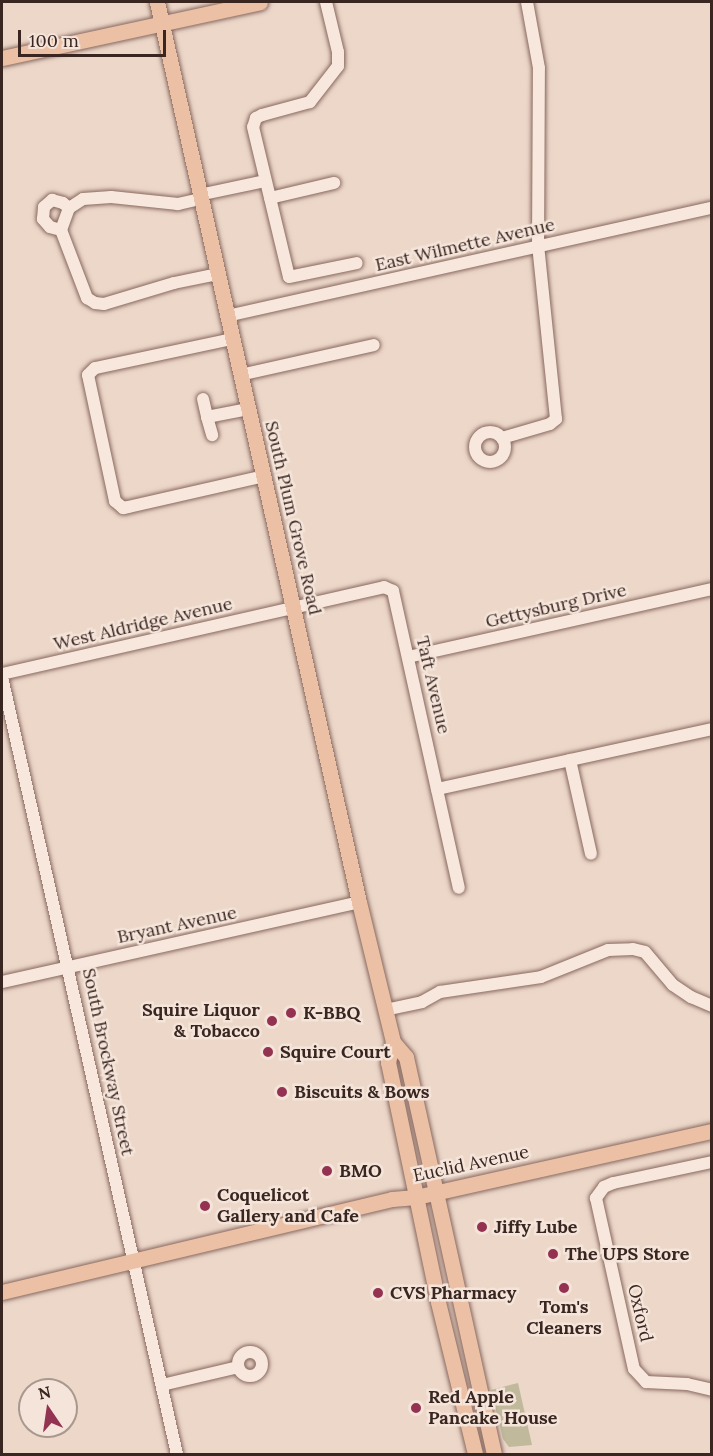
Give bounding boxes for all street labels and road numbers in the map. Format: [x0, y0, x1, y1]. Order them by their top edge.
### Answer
street label: East Wilmette Avenue [373, 214, 557, 276]
street label: South Plum Grove Road [260, 419, 326, 617]
street label: Gettysburg Drive [483, 579, 629, 633]
street label: West Aldridge Avenue [51, 593, 235, 655]
street label: Taft Avenue [411, 634, 455, 736]
street label: Bryant Avenue [115, 902, 239, 948]
street label: South Brockway Street [78, 966, 138, 1158]
street label: Euclid Avenue [411, 1141, 531, 1187]
street label: Oxford [623, 1282, 657, 1344]

